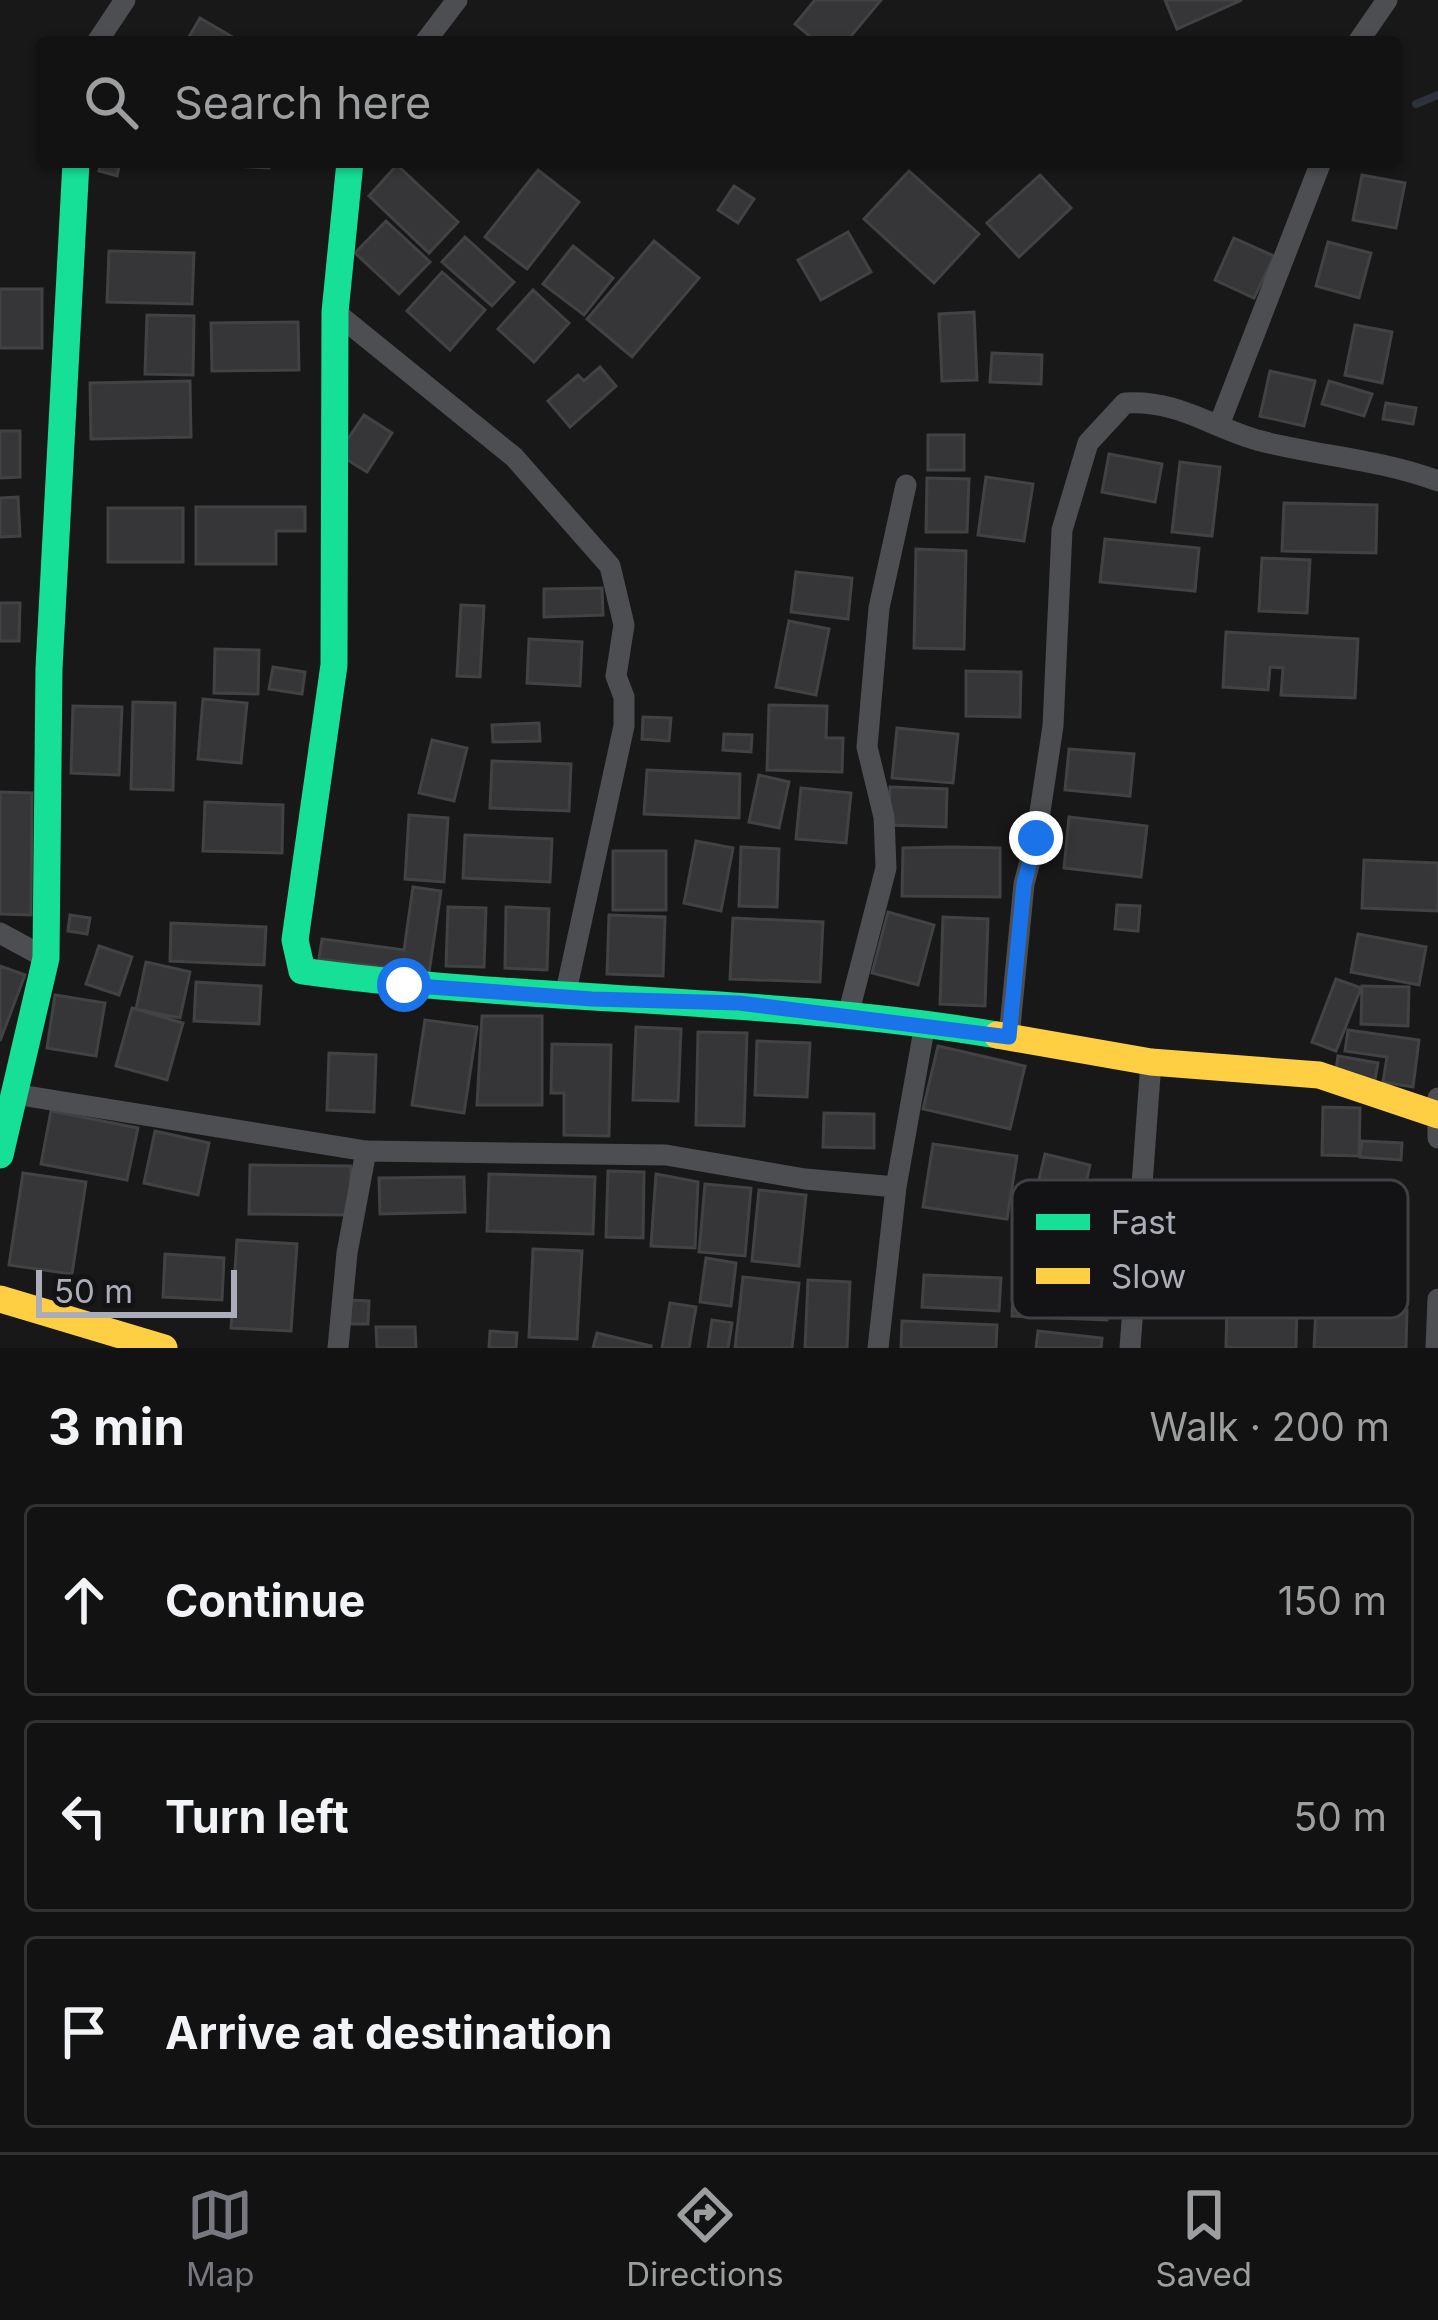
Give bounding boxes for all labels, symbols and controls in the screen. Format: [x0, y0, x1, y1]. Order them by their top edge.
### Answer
search box [36, 36, 1402, 168]
icon: search [78, 69, 144, 135]
text: Search here [174, 75, 431, 130]
route end [1009, 811, 1063, 865]
route start [377, 958, 431, 1012]
legend [1012, 1180, 1408, 1318]
text: Fast [1111, 1202, 1177, 1242]
text: Slow [1111, 1256, 1186, 1296]
scale bar [36, 1264, 237, 1317]
text: 50 m [54, 1271, 133, 1311]
text: 3 min [48, 1396, 185, 1457]
text: Walk · 200 m [1150, 1403, 1390, 1450]
icon: ahead [51, 1567, 117, 1633]
text: Continue [165, 1573, 365, 1628]
text: 150 m [1278, 1577, 1387, 1624]
icon: left [51, 1783, 117, 1849]
text: Turn left [165, 1789, 349, 1844]
text: 50 m [1294, 1793, 1387, 1840]
icon: arrive [51, 1999, 117, 2065]
text: Arrive at destination [165, 2005, 612, 2060]
tab: Map [186, 2182, 254, 2294]
tab: Directions [626, 2182, 784, 2294]
tab: Saved [1155, 2182, 1252, 2294]

